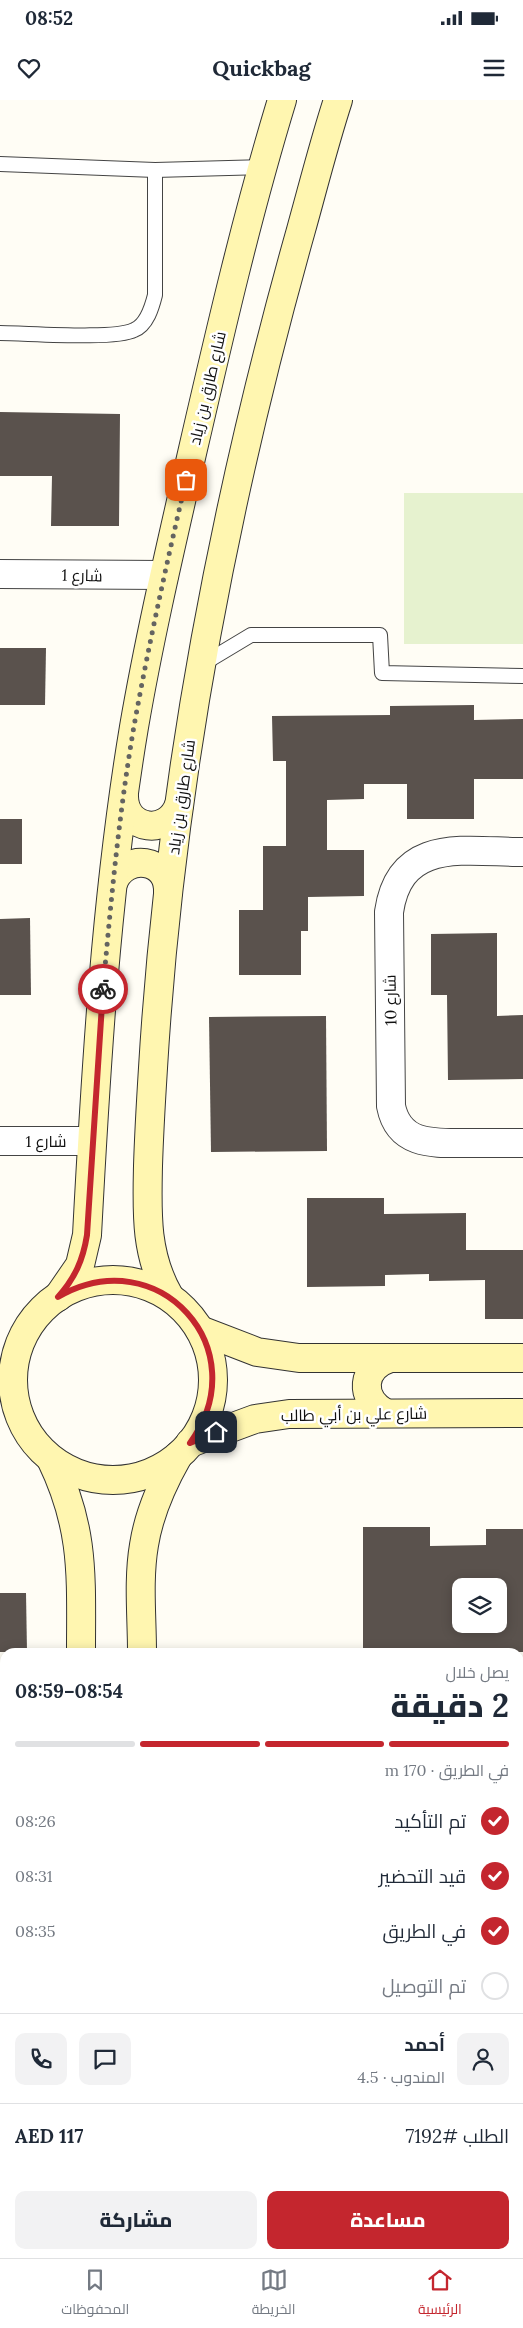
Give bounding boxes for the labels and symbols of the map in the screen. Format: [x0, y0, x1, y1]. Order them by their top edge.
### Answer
street label: شارع طارق بن زياد [184, 329, 232, 447]
pin [165, 459, 207, 501]
street label: شارع 1 [61, 565, 103, 587]
street label: شارع طارق بن زياد [163, 738, 201, 856]
courier [78, 964, 128, 1014]
street label: شارع 10 [380, 974, 402, 1026]
street label: شارع 1 [25, 1131, 67, 1153]
street label: شارع علي بن أبي طالب [281, 1403, 427, 1429]
pin [195, 1411, 237, 1453]

